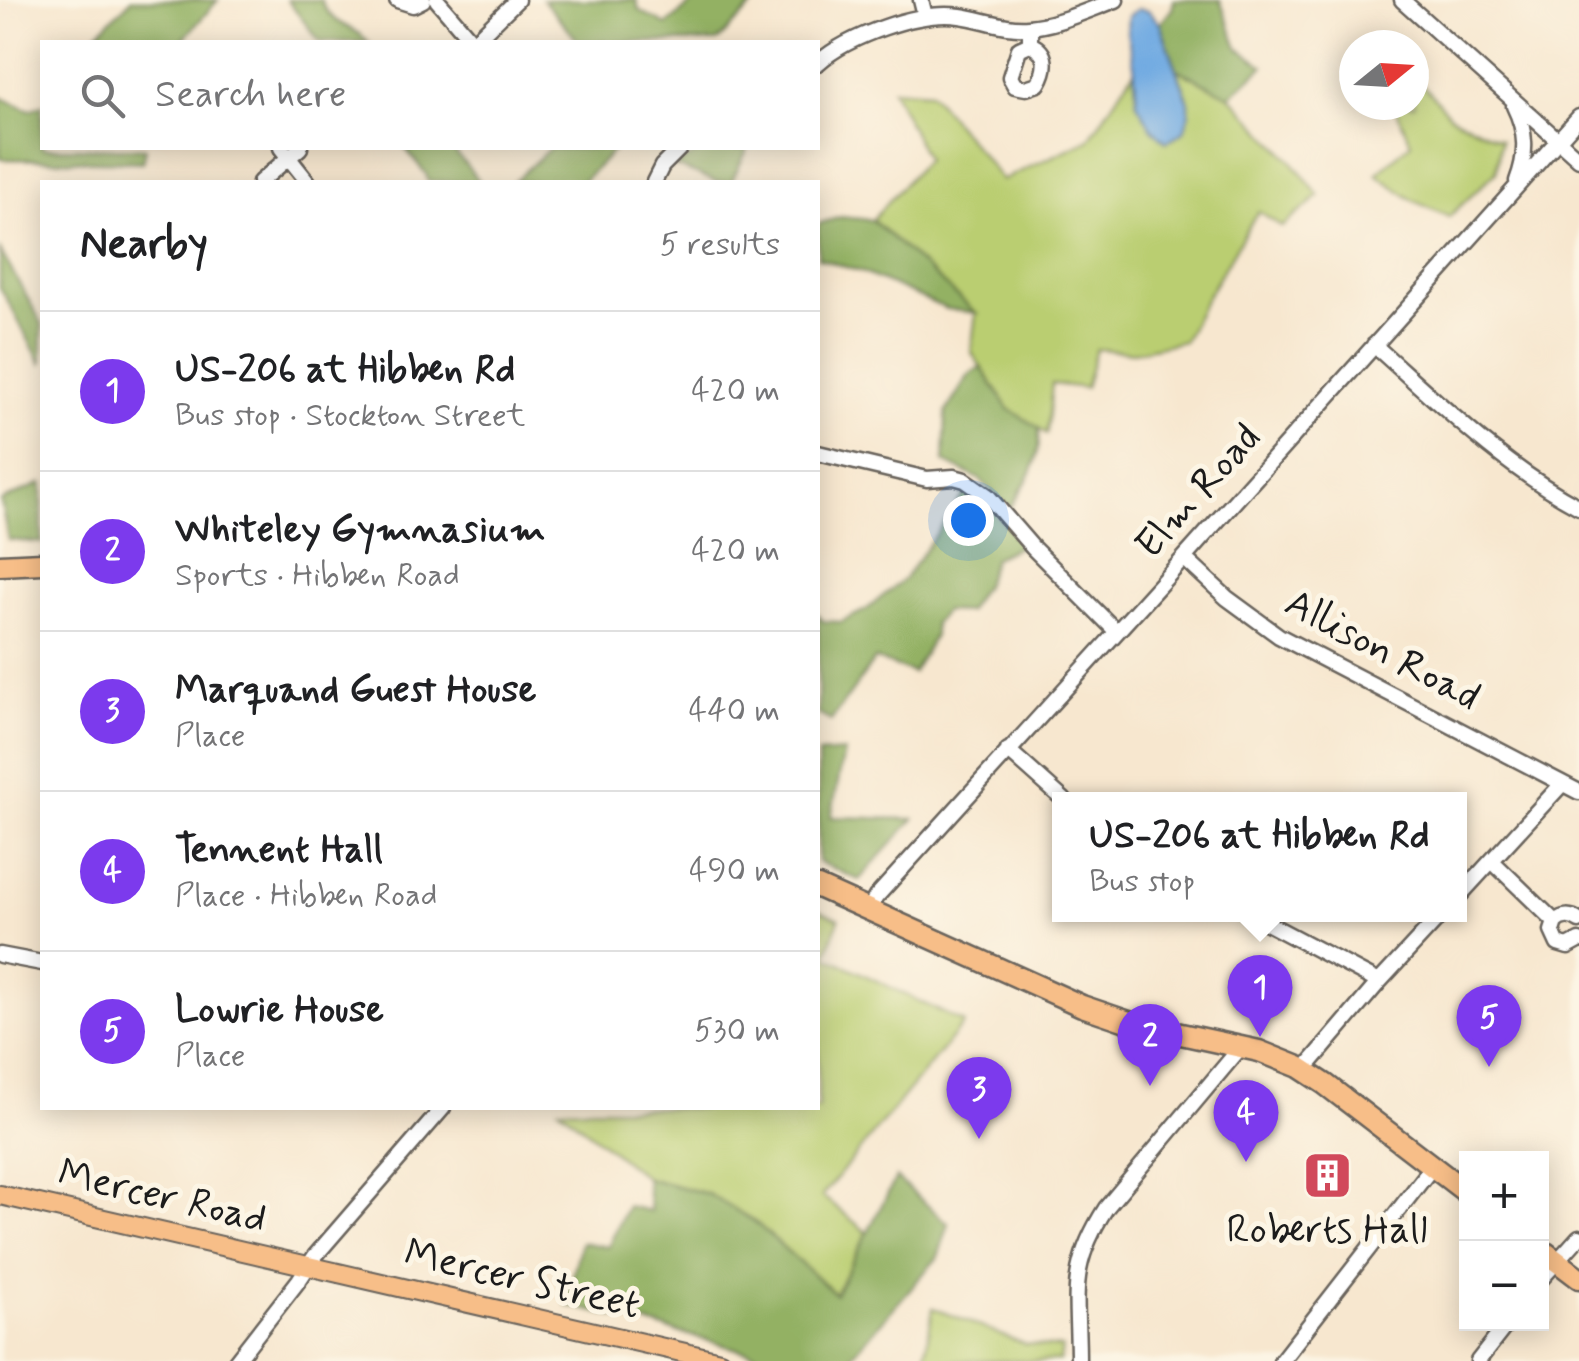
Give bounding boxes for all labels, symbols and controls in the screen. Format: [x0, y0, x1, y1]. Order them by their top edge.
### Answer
north arrow [1339, 30, 1429, 120]
search box [40, 40, 820, 150]
icon: search [75, 68, 130, 123]
text: Search here [155, 71, 346, 120]
text: Nearby [80, 218, 208, 273]
text: 5 results [660, 224, 780, 266]
text: US-206 at Hibben Rd [175, 346, 515, 395]
text: 1 [105, 370, 120, 412]
text: 420 m [691, 370, 780, 412]
text: Bus stop · Stockton Street [175, 395, 525, 437]
street label: Elm Road [1125, 413, 1273, 571]
your location [943, 495, 994, 546]
text: Whiteley Gymnasium [175, 506, 545, 555]
text: 2 [105, 530, 120, 572]
text: 420 m [691, 530, 780, 572]
text: Sports · Hibben Road [175, 555, 460, 597]
street label: Allison Road [1276, 578, 1488, 724]
text: Marquand Guest House [175, 666, 536, 715]
text: 3 [105, 690, 120, 732]
text: 440 m [689, 690, 780, 732]
text: Place [175, 715, 245, 757]
popup [1052, 792, 1467, 922]
text: US-206 at Hibben Rd [1089, 812, 1430, 861]
text: Tennent Hall [175, 826, 383, 875]
text: 4 [103, 850, 122, 892]
text: 490 m [689, 850, 780, 892]
text: Bus stop [1089, 861, 1195, 903]
text: Place · Hibben Road [175, 875, 437, 917]
pin: 1 [1228, 954, 1292, 1037]
pin: 5 [1456, 984, 1522, 1067]
text: Lowrie House [175, 986, 384, 1035]
pin: 2 [1118, 1004, 1182, 1086]
text: 5 [103, 1010, 122, 1052]
text: 530 m [694, 1010, 780, 1052]
text: Place [175, 1035, 245, 1077]
pin: 3 [946, 1056, 1012, 1139]
pin: 4 [1214, 1080, 1278, 1162]
street label: Mercer Road [53, 1148, 271, 1246]
building icon: Roberts Hall [1301, 1150, 1353, 1202]
map controls [1459, 1151, 1549, 1331]
button: + [1459, 1151, 1549, 1241]
place label: Roberts Hall [1227, 1205, 1427, 1257]
street label: Mercer Street [399, 1228, 645, 1332]
button: − [1459, 1241, 1549, 1331]

